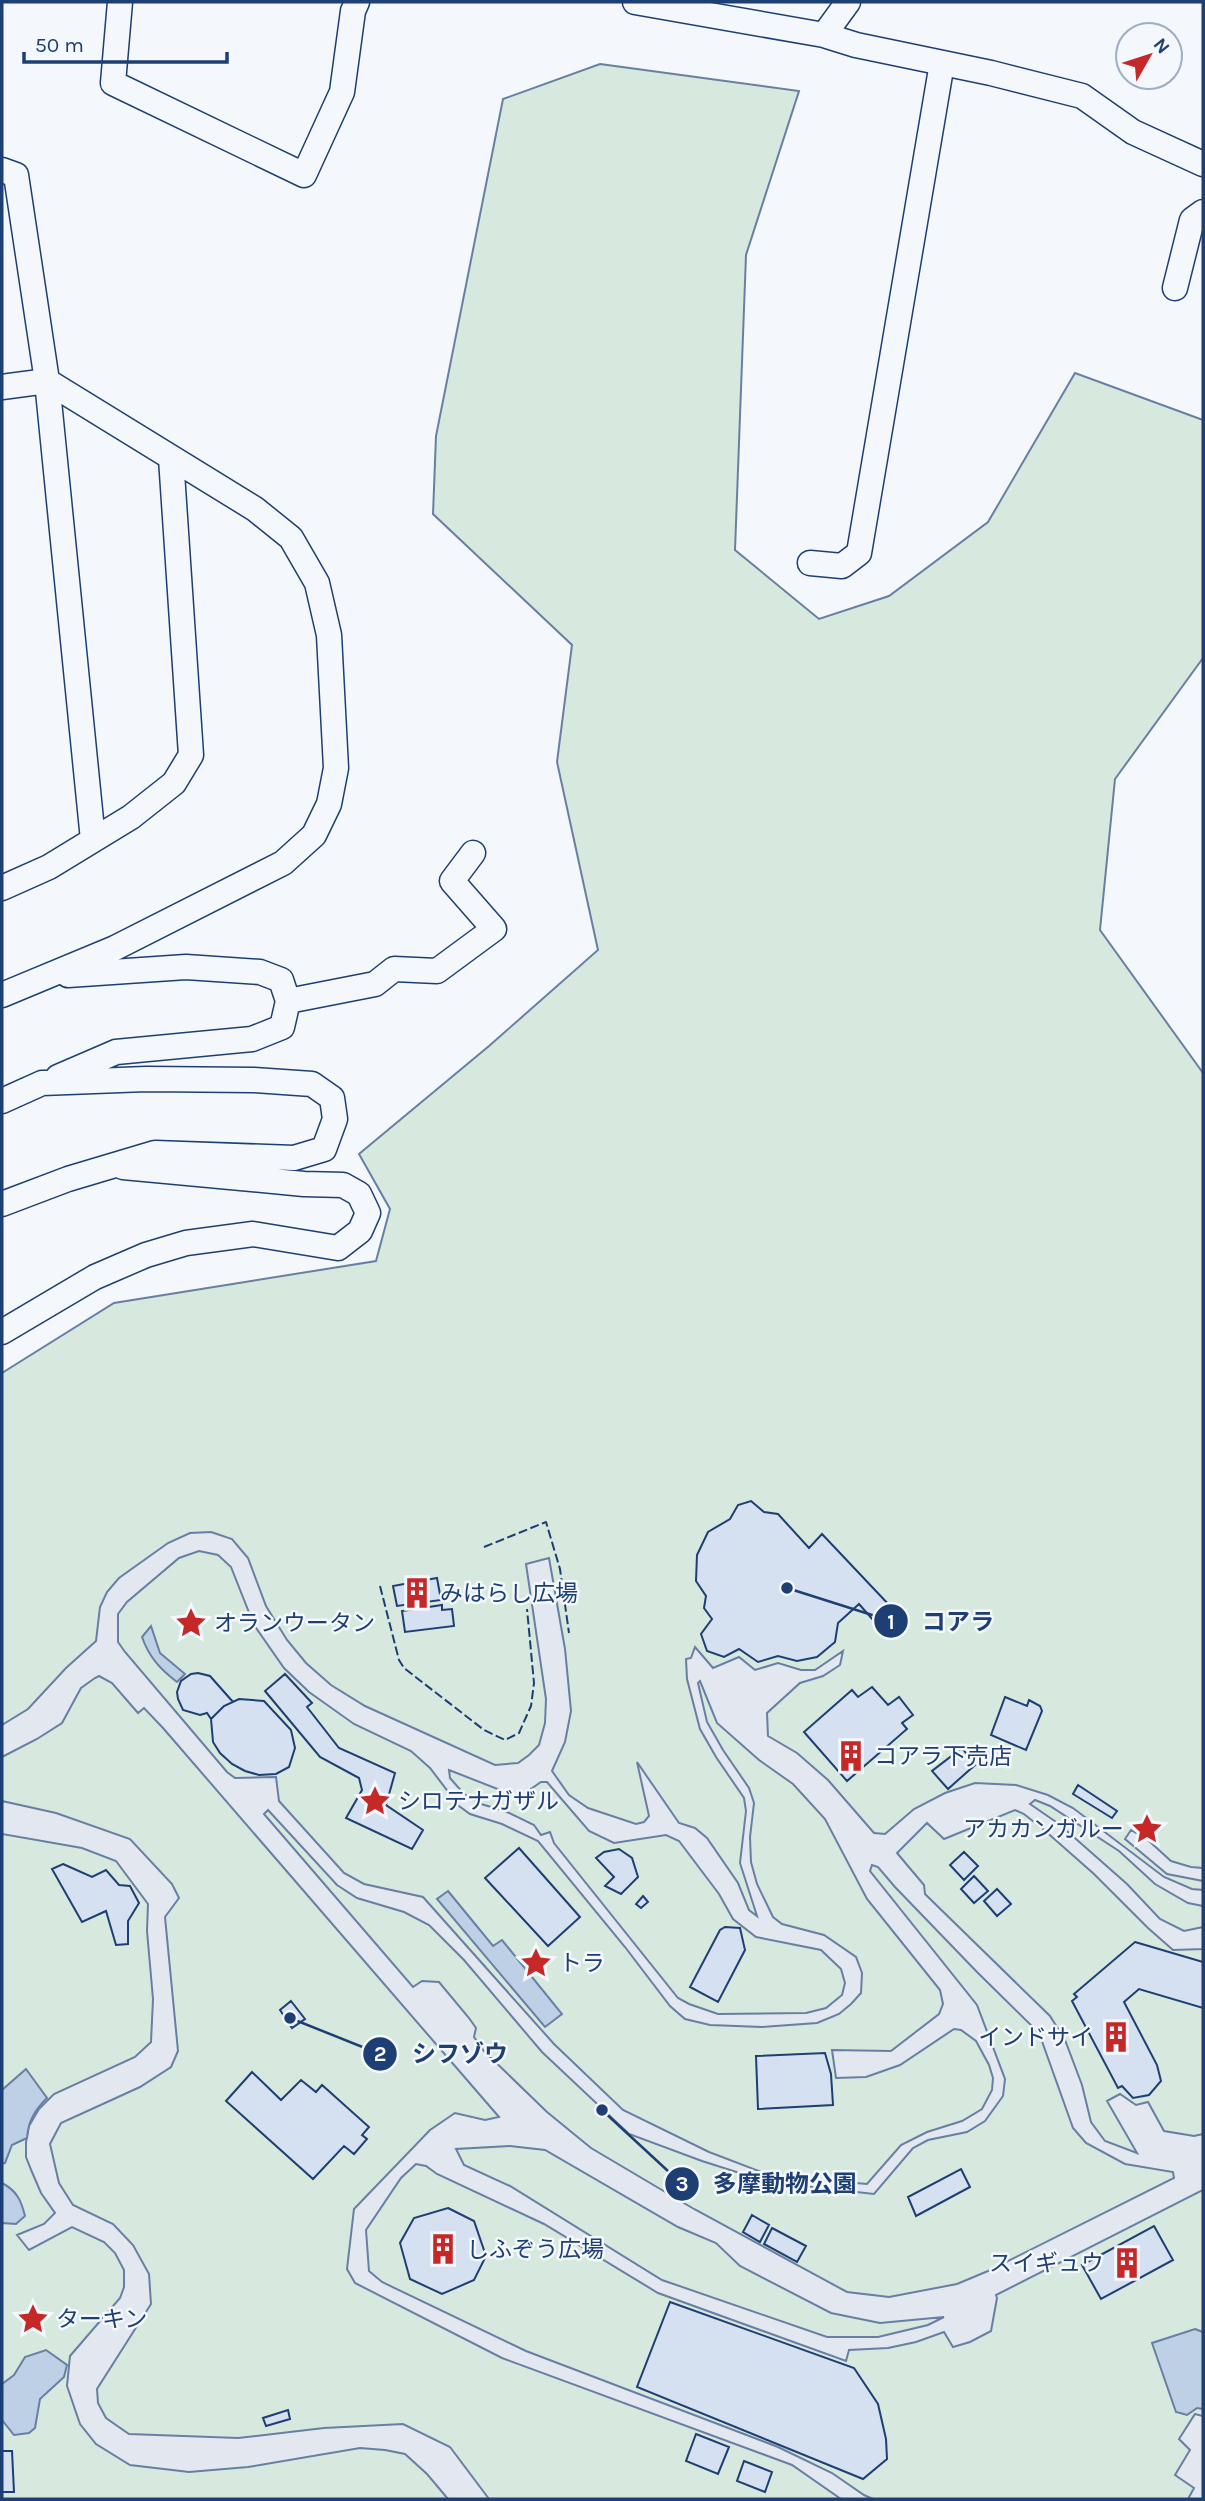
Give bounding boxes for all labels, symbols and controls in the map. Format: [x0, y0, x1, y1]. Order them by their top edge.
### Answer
scale bar [24, 21, 228, 65]
north arrow [1114, 21, 1184, 91]
text: 50 m [35, 33, 84, 57]
text: N [1149, 34, 1174, 58]
building icon: みはらし広場 [400, 1576, 434, 1610]
place label: みはらし広場 [440, 1580, 578, 1607]
callout: コアラ [873, 1599, 1008, 1644]
place icon: オランウータン [174, 1606, 208, 1640]
text: コアラ [922, 1608, 994, 1636]
place label: オランウータン [214, 1610, 375, 1637]
text: 1 [887, 1610, 895, 1634]
building icon: コアラ下売店 [834, 1739, 868, 1773]
place label: コアラ下売店 [874, 1743, 1012, 1770]
place icon: シロテナガザル [358, 1784, 392, 1818]
place label: シロテナガザル [398, 1788, 559, 1815]
place icon: アカカンガルー [1130, 1812, 1164, 1846]
place label: アカカンガルー [963, 1816, 1124, 1843]
place icon: トラ [519, 1946, 553, 1980]
place label: トラ [559, 1950, 605, 1977]
building icon: インドサイ [1099, 2020, 1133, 2054]
place label: インドサイ [978, 2024, 1093, 2051]
callout: シフゾウ [363, 2031, 522, 2076]
text: シフゾウ [412, 2040, 508, 2068]
text: 2 [374, 2042, 386, 2066]
callout: 多摩動物公園 [664, 2161, 871, 2206]
text: 多摩動物公園 [713, 2170, 857, 2198]
text: 3 [675, 2172, 689, 2196]
building icon: しふぞう広場 [426, 2232, 460, 2266]
place label: しふぞう広場 [466, 2236, 604, 2263]
building icon: スイギュウ [1110, 2246, 1144, 2280]
place label: スイギュウ [989, 2250, 1104, 2277]
place icon: ターキン [16, 2302, 50, 2336]
place label: ターキン [56, 2306, 147, 2333]

